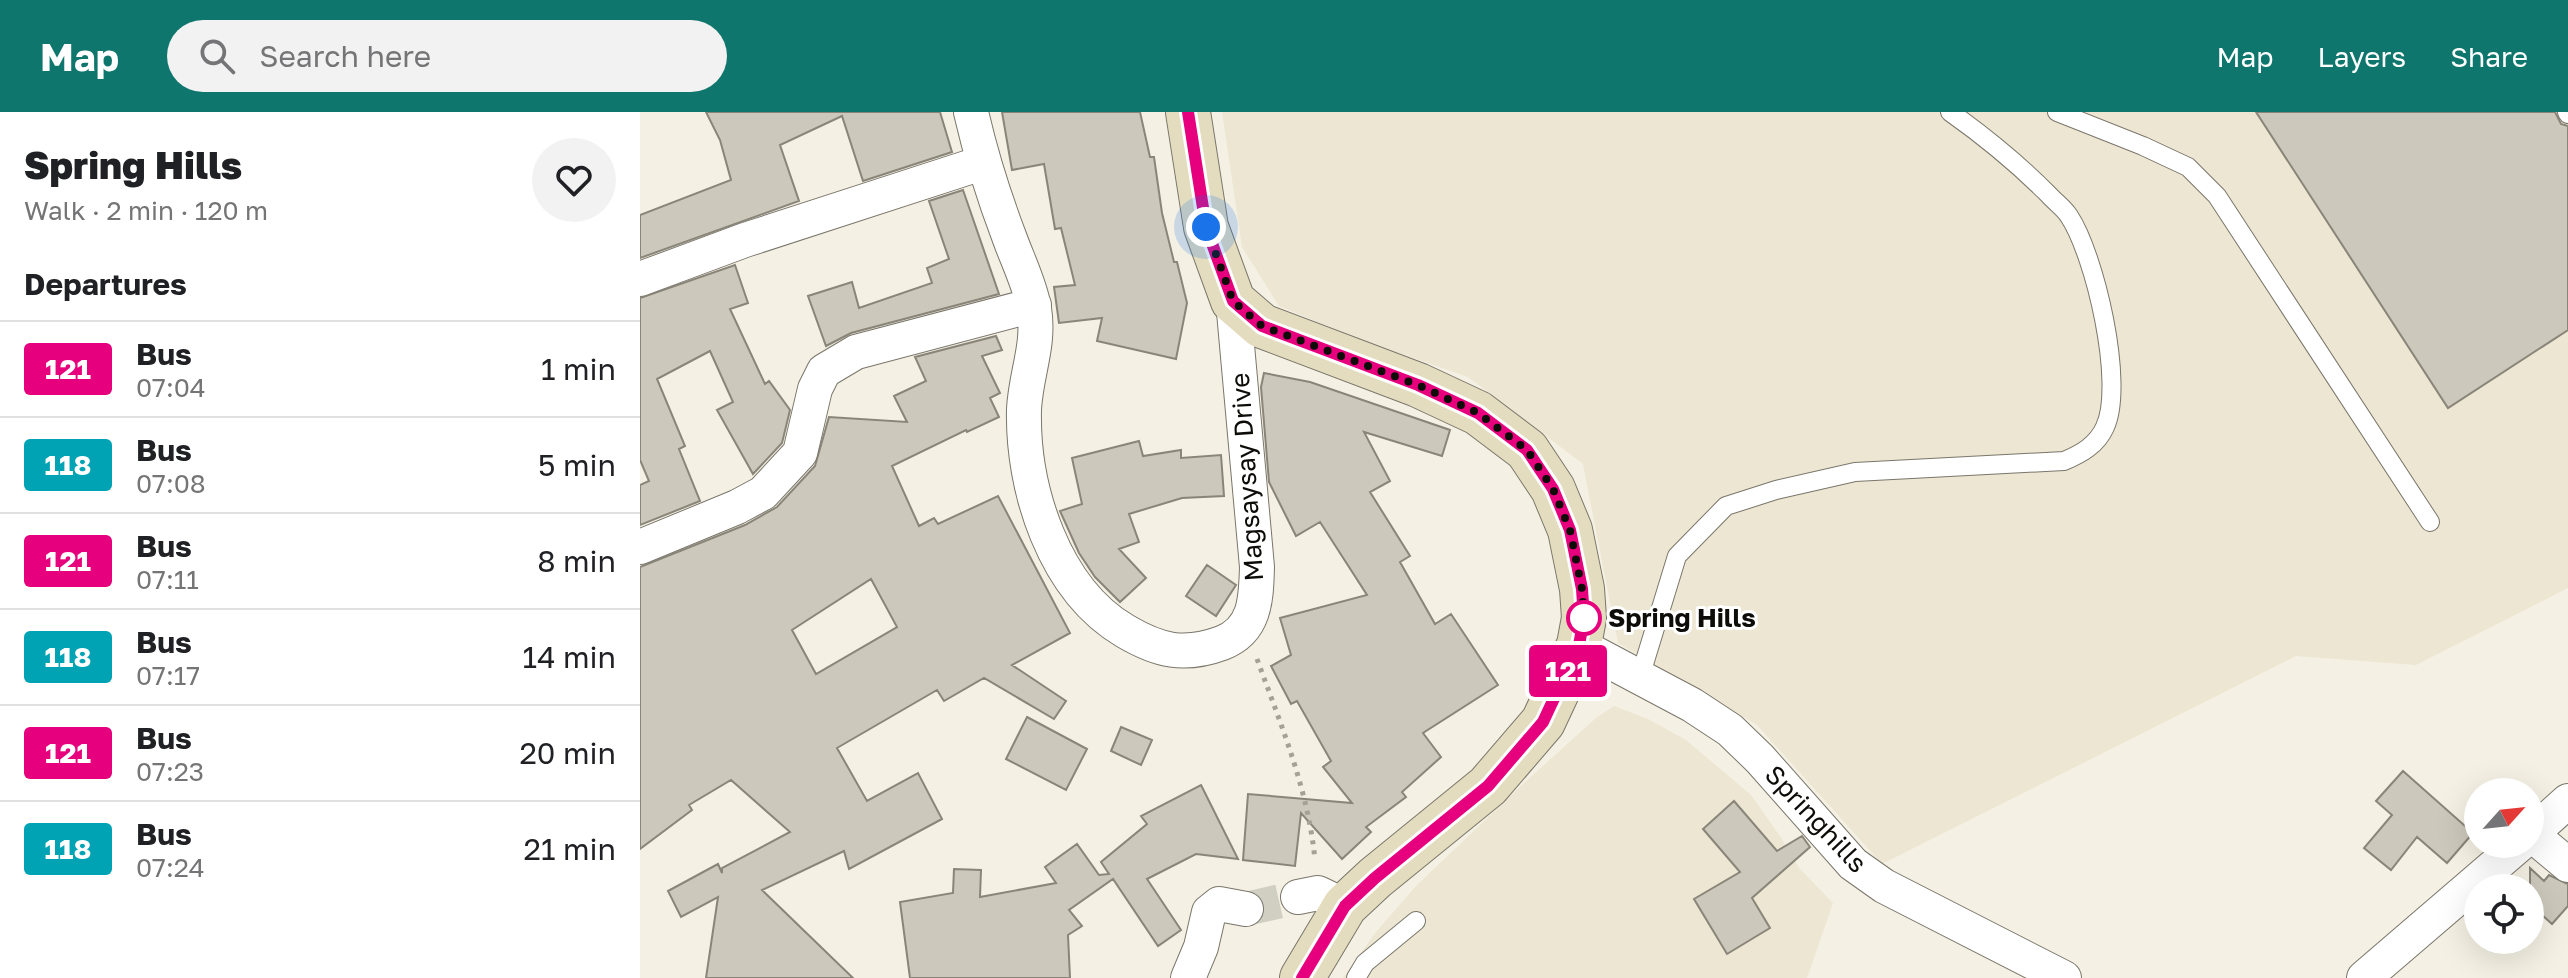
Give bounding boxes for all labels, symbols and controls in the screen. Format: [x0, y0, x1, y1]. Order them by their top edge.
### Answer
search box [167, 20, 727, 92]
text: Map [40, 34, 119, 79]
icon: search [195, 34, 239, 78]
text: Search here [259, 38, 431, 74]
text: Map [2216, 40, 2274, 73]
text: Layers [2318, 40, 2406, 73]
text: Share [2450, 40, 2528, 73]
button: heart [532, 138, 616, 222]
text: Spring Hills [24, 142, 242, 187]
text: Walk · 2 min · 120 m [24, 195, 268, 226]
your location [1186, 207, 1226, 247]
text: Departures [24, 266, 187, 302]
text: Bus [136, 336, 192, 372]
text: 1 min [541, 351, 616, 387]
text: 121 [45, 352, 91, 385]
text: 07:04 [136, 372, 206, 403]
street label: Magsaysay Drive [1224, 372, 1269, 582]
text: Bus [136, 432, 192, 468]
text: 5 min [538, 447, 616, 483]
text: 118 [45, 448, 91, 481]
text: 07:08 [136, 468, 206, 499]
text: Bus [136, 528, 192, 564]
text: 8 min [537, 543, 616, 579]
text: 121 [45, 544, 91, 577]
text: 07:11 [136, 564, 199, 595]
marker: Spring Hills [1567, 601, 1601, 635]
place label: Spring Hills [1608, 602, 1756, 633]
text: Bus [136, 624, 192, 660]
text: 14 min [523, 639, 616, 675]
text: 118 [45, 640, 91, 673]
line badge: 121 [1522, 645, 1614, 697]
text: 121 [1545, 654, 1591, 687]
text: 07:17 [136, 660, 200, 691]
text: Bus [136, 720, 192, 756]
text: 20 min [519, 735, 616, 771]
text: 121 [45, 736, 91, 769]
text: 07:23 [136, 756, 204, 787]
street label: Springhills [1759, 759, 1874, 879]
north arrow [2464, 778, 2544, 858]
map controls [2464, 778, 2544, 954]
text: Bus [136, 816, 192, 852]
text: 21 min [524, 831, 616, 867]
text: 118 [45, 832, 91, 865]
text: 07:24 [136, 852, 205, 883]
button: locate [2464, 874, 2544, 954]

